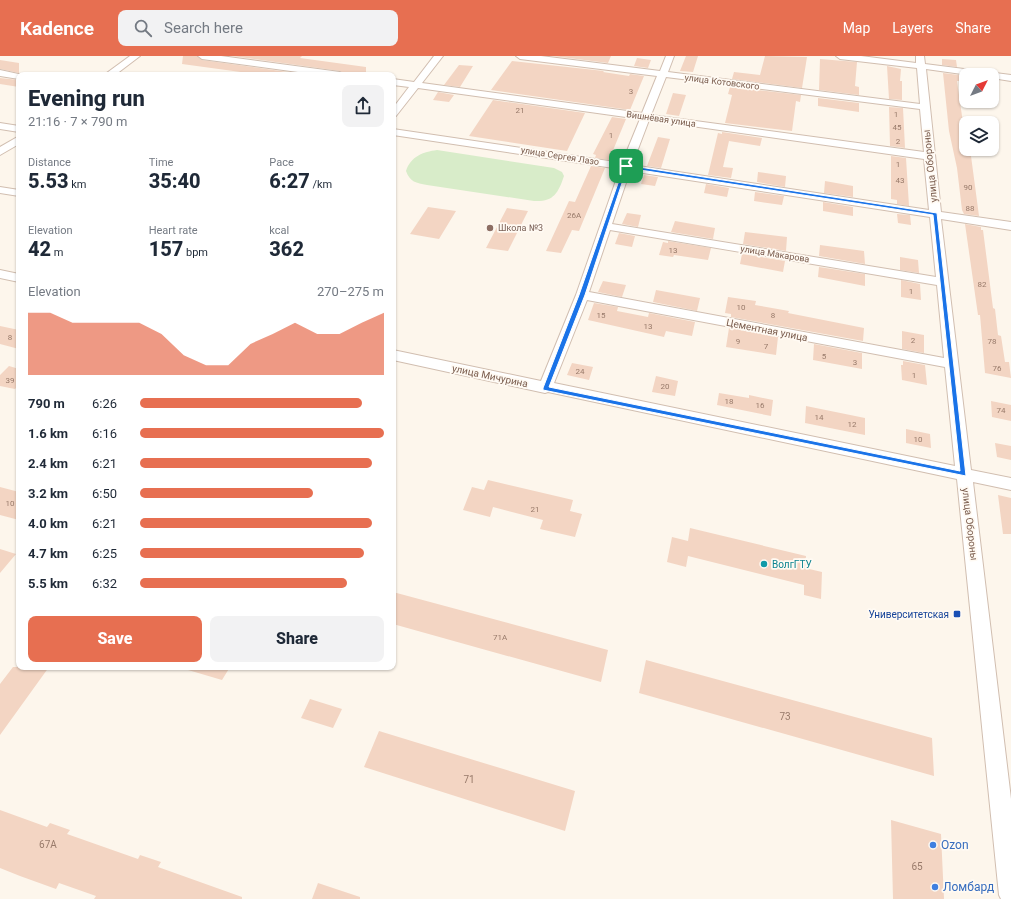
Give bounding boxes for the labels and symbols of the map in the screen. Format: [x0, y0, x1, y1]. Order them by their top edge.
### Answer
north arrow [959, 68, 999, 108]
street label: улица Котовского [684, 72, 760, 92]
house number: 3 [629, 87, 633, 96]
house number: 21 [516, 106, 525, 115]
street label: Вишнёвая улица [626, 109, 696, 129]
house number: 1 [894, 110, 898, 119]
house number: 45 [893, 123, 902, 132]
street label: улица Обороны [921, 129, 939, 203]
house number: 1 [609, 131, 613, 140]
house number: 2 [896, 137, 901, 146]
street label: улица Сергея Лазо [520, 145, 600, 167]
pin [609, 149, 643, 183]
house number: 1 [896, 160, 900, 169]
house number: 43 [896, 176, 905, 185]
house number: 90 [964, 183, 973, 192]
house number: 88 [966, 204, 975, 213]
house number: 26А [567, 211, 582, 220]
marker: Школа №3 [485, 223, 495, 233]
place label: Школа №3 [498, 223, 543, 233]
street label: улица Макарова [740, 244, 810, 264]
house number: 13 [669, 246, 678, 255]
house number: 82 [978, 280, 987, 289]
house number: 1 [909, 287, 913, 296]
house number: 10 [737, 303, 746, 312]
house number: 15 [597, 311, 606, 320]
house number: 8 [771, 311, 776, 320]
street label: Цементная улица [725, 317, 809, 343]
house number: 13 [644, 322, 653, 331]
house number: 8 [8, 333, 13, 342]
house number: 2 [911, 336, 916, 345]
house number: 9 [736, 337, 740, 346]
house number: 78 [988, 337, 997, 346]
house number: 7 [764, 342, 769, 351]
house number: 5 [822, 352, 827, 361]
house number: 3 [853, 358, 857, 367]
street label: улица Мичурина [451, 363, 529, 389]
house number: 76 [993, 364, 1002, 373]
house number: 24 [576, 367, 585, 376]
house number: 1 [912, 371, 916, 380]
house number: 39 [6, 376, 15, 385]
house number: 20 [661, 382, 670, 391]
house number: 18 [725, 397, 734, 406]
house number: 16 [756, 401, 765, 410]
house number: 74 [997, 406, 1006, 415]
house number: 14 [815, 413, 824, 422]
house number: 12 [848, 420, 857, 429]
house number: 10 [914, 435, 923, 444]
street label: улица Обороны [960, 487, 980, 561]
house number: 10 [6, 499, 15, 508]
house number: 21 [531, 505, 540, 514]
marker: ВолгГТУ [759, 559, 769, 569]
place label: ВолгГТУ [772, 559, 812, 570]
place label: Университетская [868, 609, 949, 620]
marker: Университетская [952, 609, 962, 619]
house number: 71А [493, 633, 508, 642]
house number: 73 [779, 711, 791, 722]
house number: 71 [463, 774, 475, 785]
place label: Ozon [941, 838, 969, 852]
house number: 67А [39, 839, 57, 850]
marker: Ozon [928, 840, 938, 850]
house number: 65 [911, 861, 923, 872]
place label: Ломбард [943, 880, 994, 894]
marker: Ломбард [930, 882, 940, 892]

